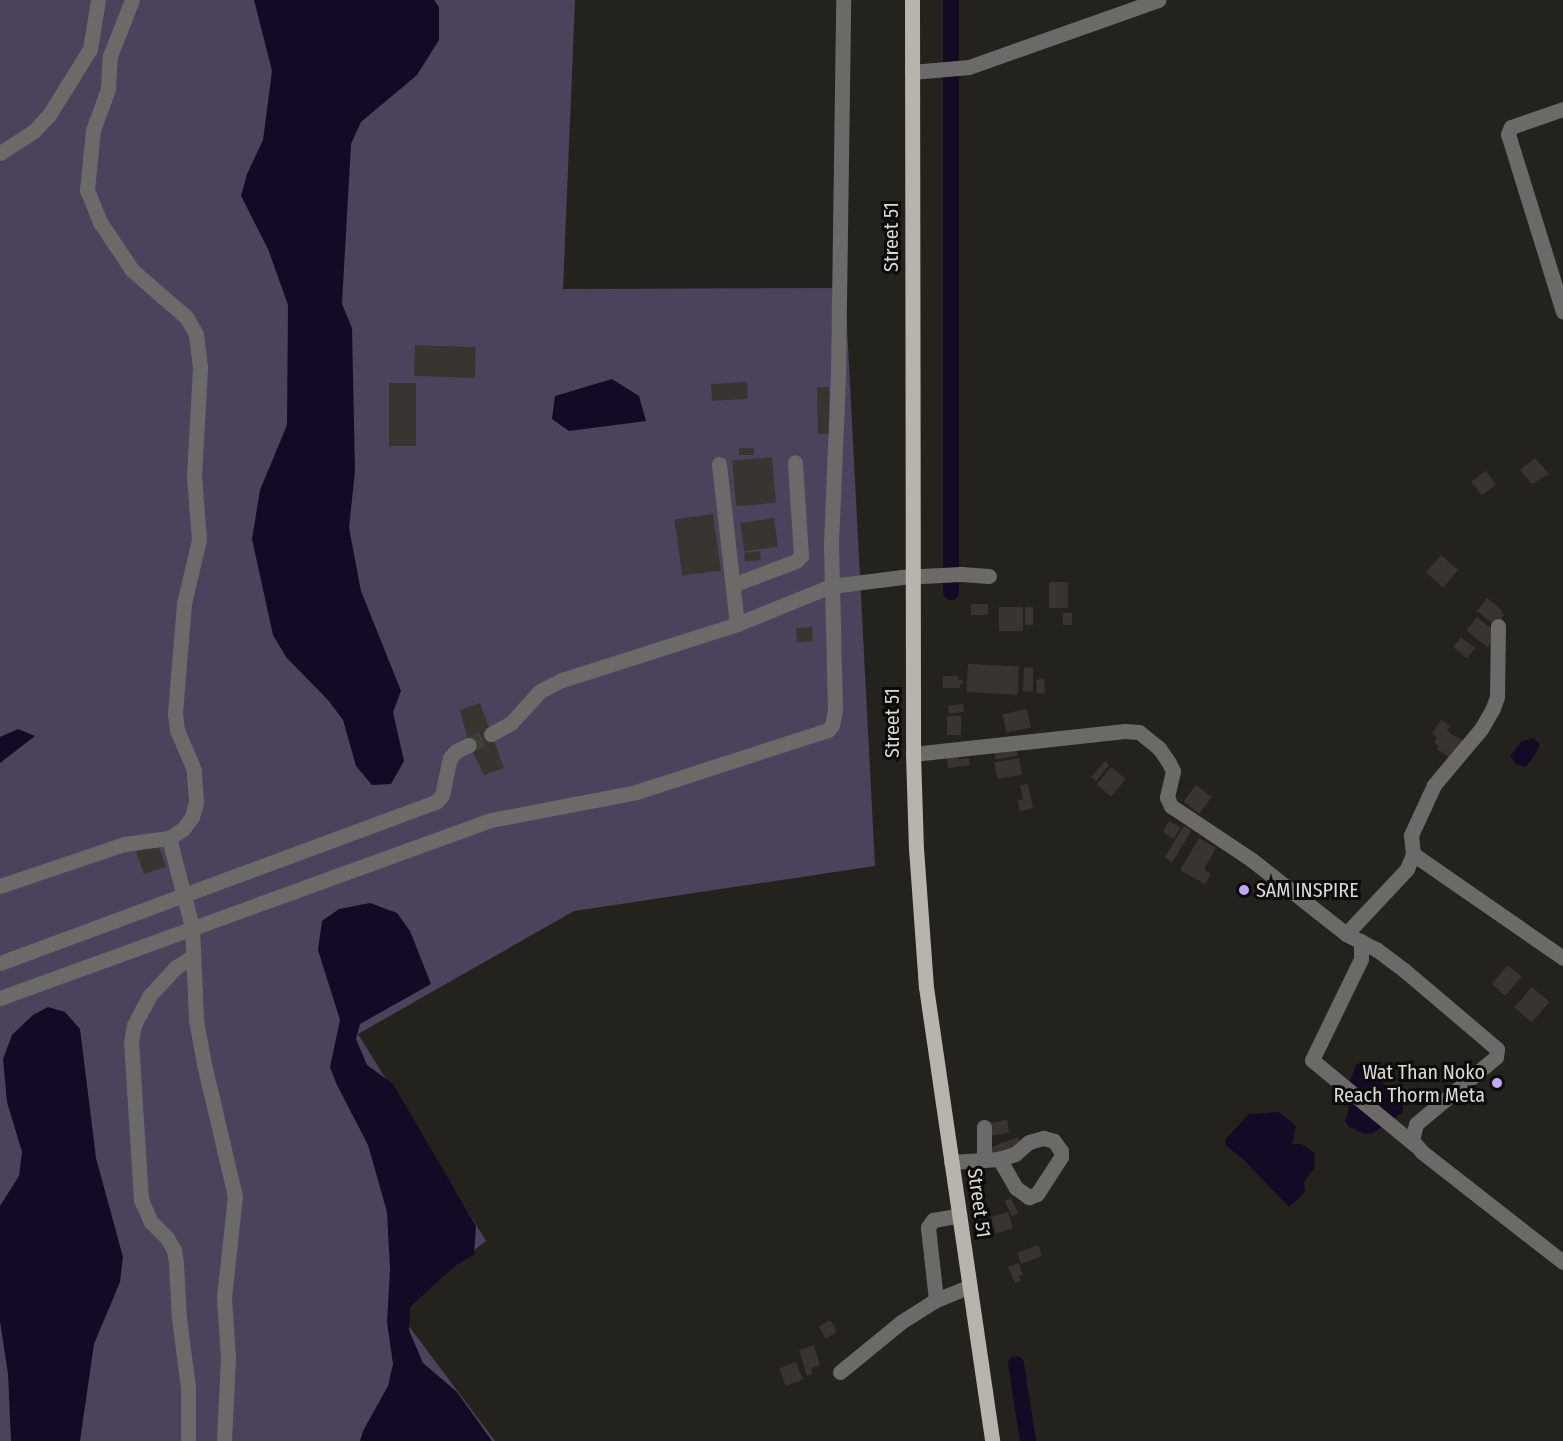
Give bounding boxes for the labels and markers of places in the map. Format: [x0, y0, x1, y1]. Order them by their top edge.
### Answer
place label: SAM INSPIRE [1256, 878, 1359, 902]
marker: SAM INSPIRE [1237, 883, 1251, 897]
place label: Wat Than Noko Reach Thorm Meta [1333, 1060, 1485, 1107]
marker: Wat Than Noko Reach Thorm Meta [1490, 1076, 1504, 1090]

